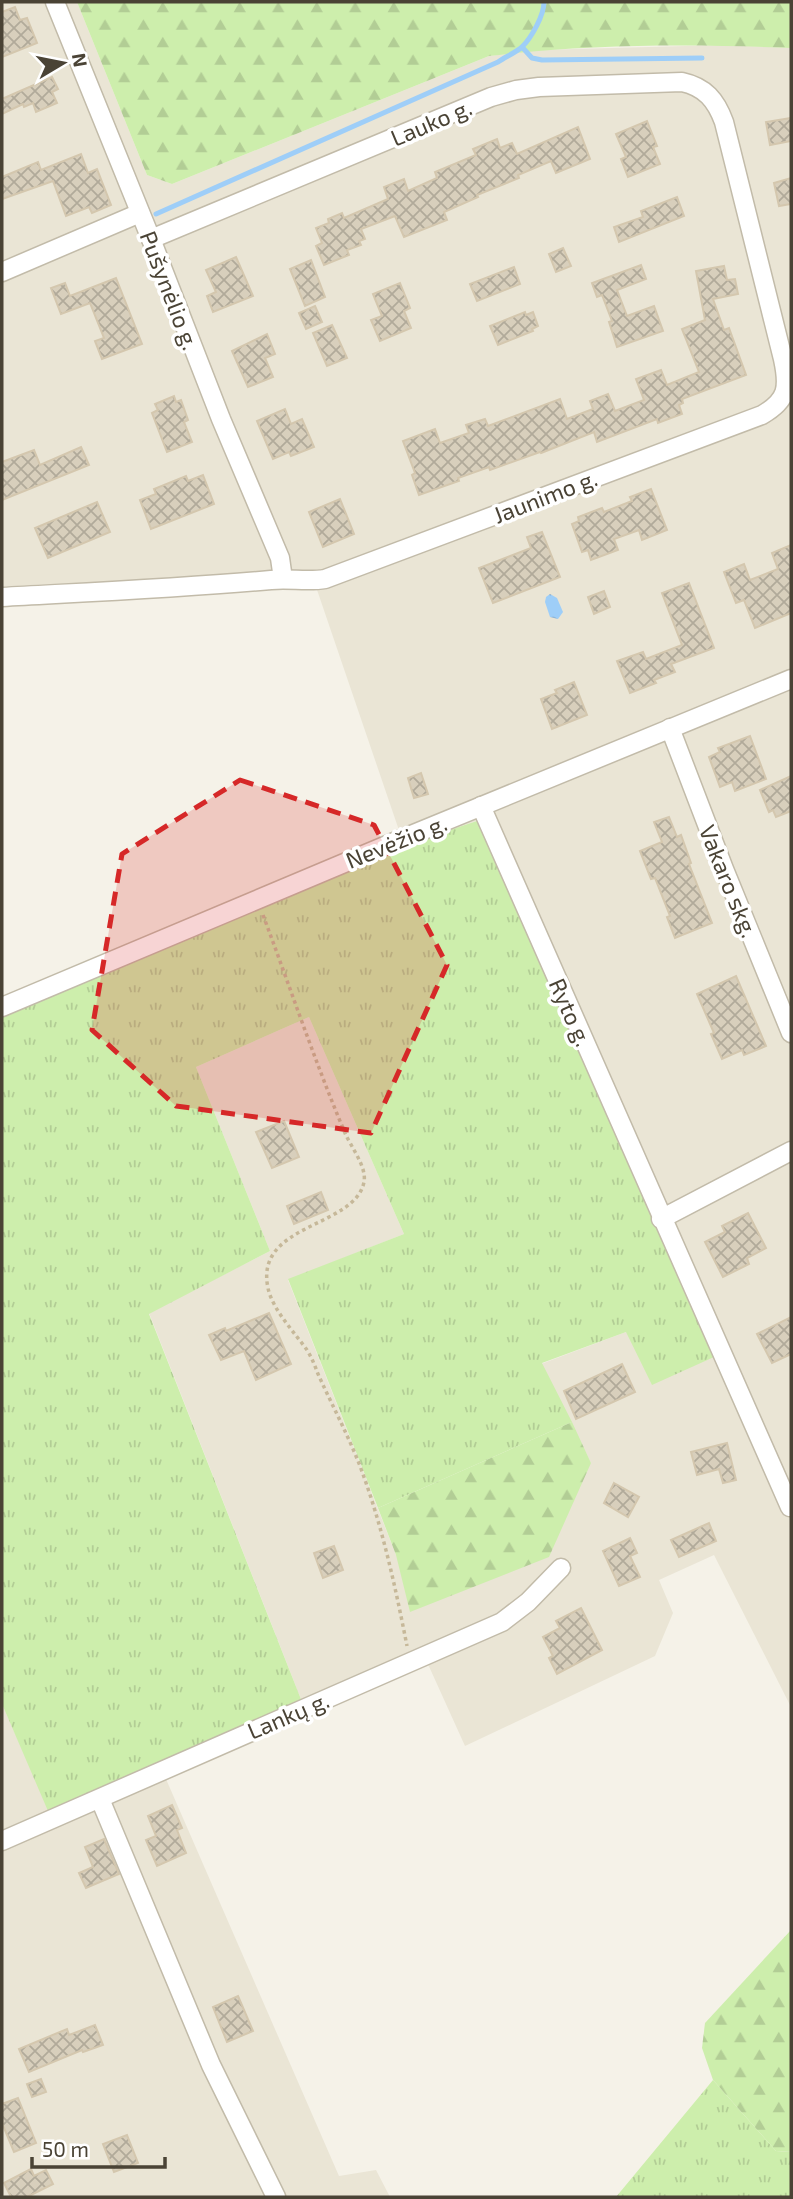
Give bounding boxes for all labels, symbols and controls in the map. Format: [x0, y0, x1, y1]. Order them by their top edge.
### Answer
north arrow [28, 28, 98, 98]
text: N [68, 51, 93, 69]
street label: Lauko g. [386, 92, 476, 152]
street label: Pušynėlio g. [135, 227, 205, 353]
street label: Jaunimo g. [489, 463, 601, 529]
street label: Nevėžio g. [341, 808, 451, 874]
street label: Vakaro skg. [694, 821, 764, 941]
street label: Ryto g. [544, 974, 598, 1050]
street label: Lankų g. [243, 1685, 333, 1745]
scale bar [32, 2126, 164, 2170]
text: 50 m [42, 2136, 89, 2161]

